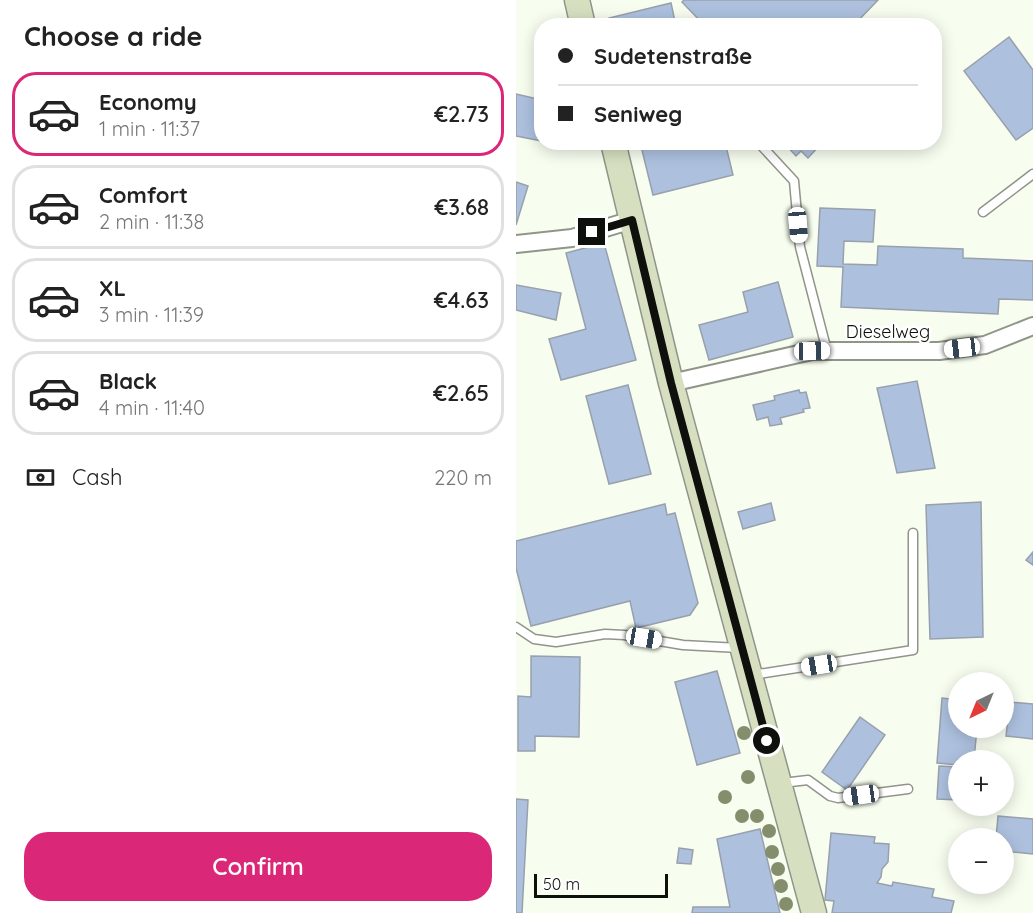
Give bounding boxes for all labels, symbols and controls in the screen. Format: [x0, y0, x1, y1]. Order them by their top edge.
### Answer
text: Choose a ride [24, 19, 202, 53]
text: Sudetenstraße [594, 42, 752, 70]
icon: car [27, 87, 81, 141]
text: Economy [99, 88, 197, 116]
text: €2.73 [434, 100, 489, 128]
text: Seniweg [594, 100, 682, 128]
text: 1 min · 11:37 [99, 116, 200, 141]
icon: car [27, 180, 81, 234]
text: Comfort [99, 181, 188, 209]
text: €3.68 [434, 193, 489, 221]
car [787, 206, 809, 244]
text: 2 min · 11:38 [99, 209, 204, 234]
route end [578, 218, 605, 245]
icon: car [27, 273, 81, 327]
text: XL [99, 274, 126, 302]
text: €4.63 [434, 286, 489, 314]
text: 3 min · 11:39 [99, 302, 204, 327]
street label: Dieselweg [846, 320, 930, 343]
car [943, 337, 981, 359]
car [794, 342, 830, 360]
icon: car [27, 366, 81, 420]
text: Black [99, 367, 157, 395]
text: €2.65 [433, 379, 489, 407]
text: 4 min · 11:40 [99, 395, 205, 420]
icon: cash [24, 461, 57, 494]
text: Cash [72, 463, 123, 491]
text: 220 m [434, 465, 492, 490]
car [625, 626, 663, 650]
car [800, 653, 838, 677]
north arrow [948, 672, 1014, 738]
map controls [948, 672, 1014, 894]
route start [753, 727, 780, 754]
button: + [948, 750, 1014, 816]
car [842, 784, 880, 806]
button: − [948, 828, 1014, 894]
button: Confirm [24, 832, 492, 901]
scale bar [534, 871, 668, 898]
text: 50 m [543, 874, 580, 894]

